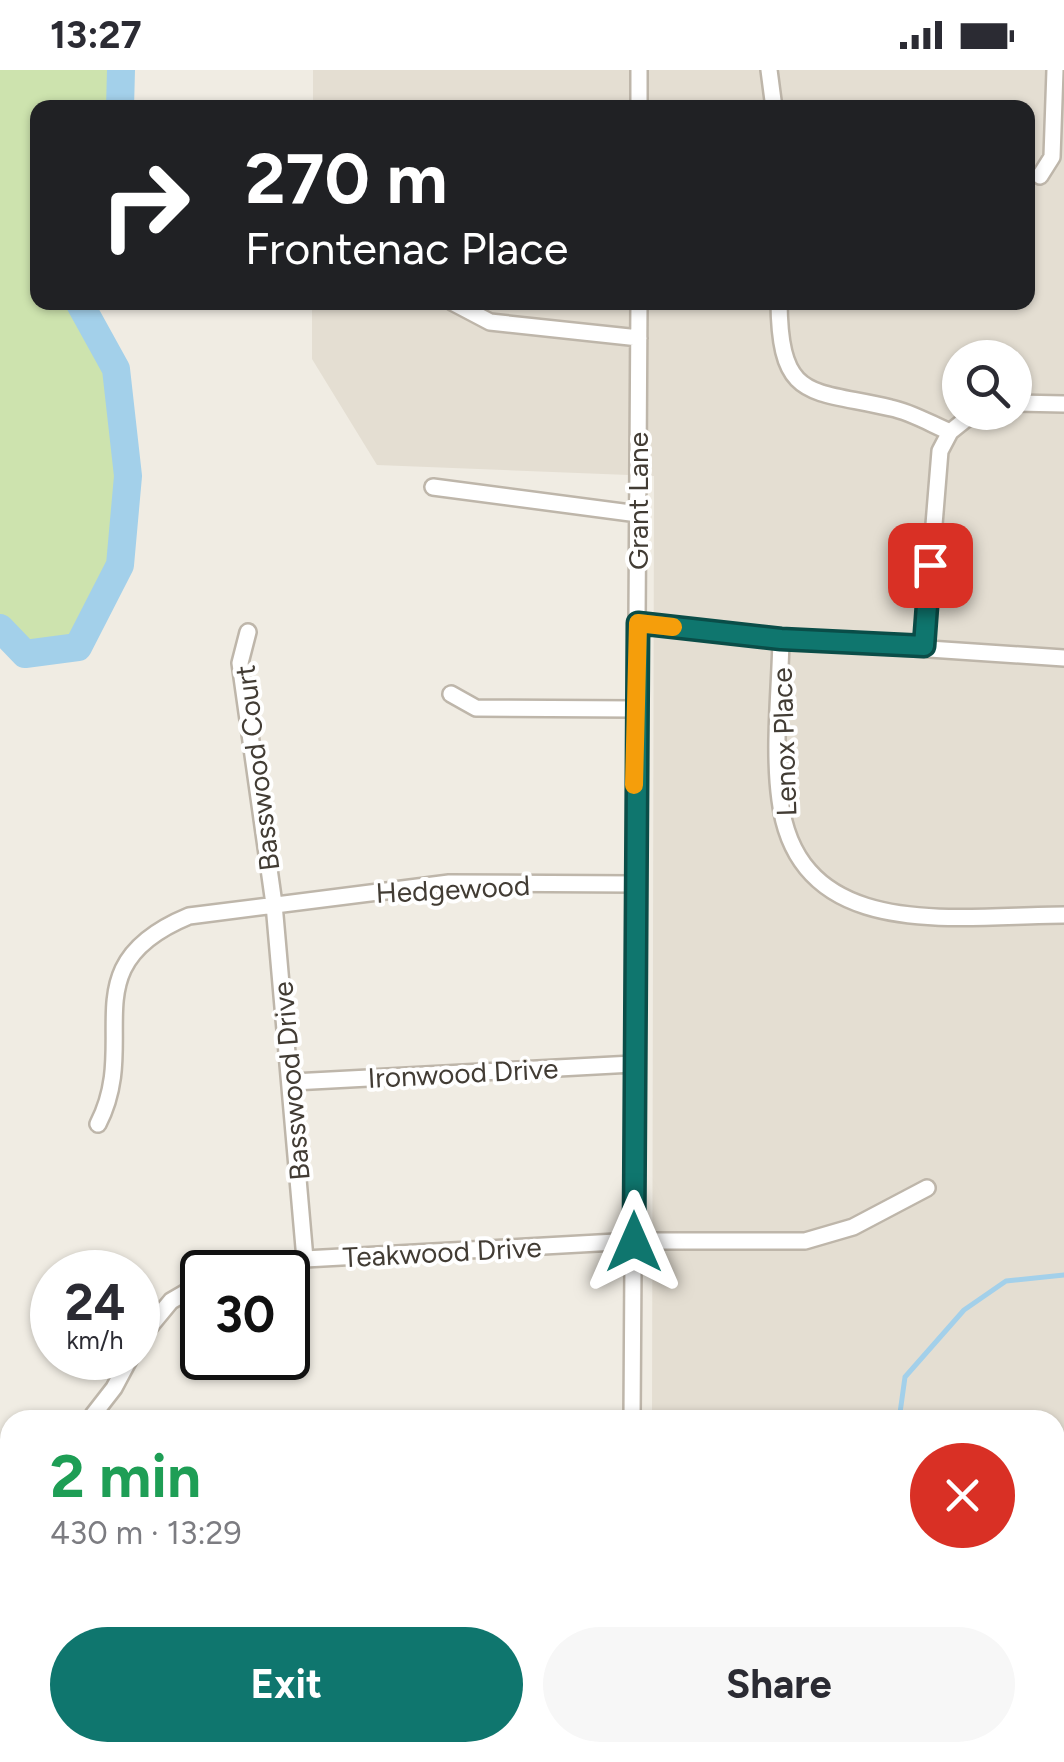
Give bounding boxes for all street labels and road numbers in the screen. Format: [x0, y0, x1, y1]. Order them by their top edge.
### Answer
street label: Grant Lane [621, 432, 655, 570]
street label: Basswood Court [228, 663, 286, 873]
street label: Lenox Place [764, 667, 804, 817]
street label: Hedgewood [375, 868, 531, 910]
street label: Basswood Drive [265, 980, 317, 1182]
street label: Ironwood Drive [367, 1051, 559, 1095]
street label: Teakwood Drive [342, 1230, 542, 1274]

